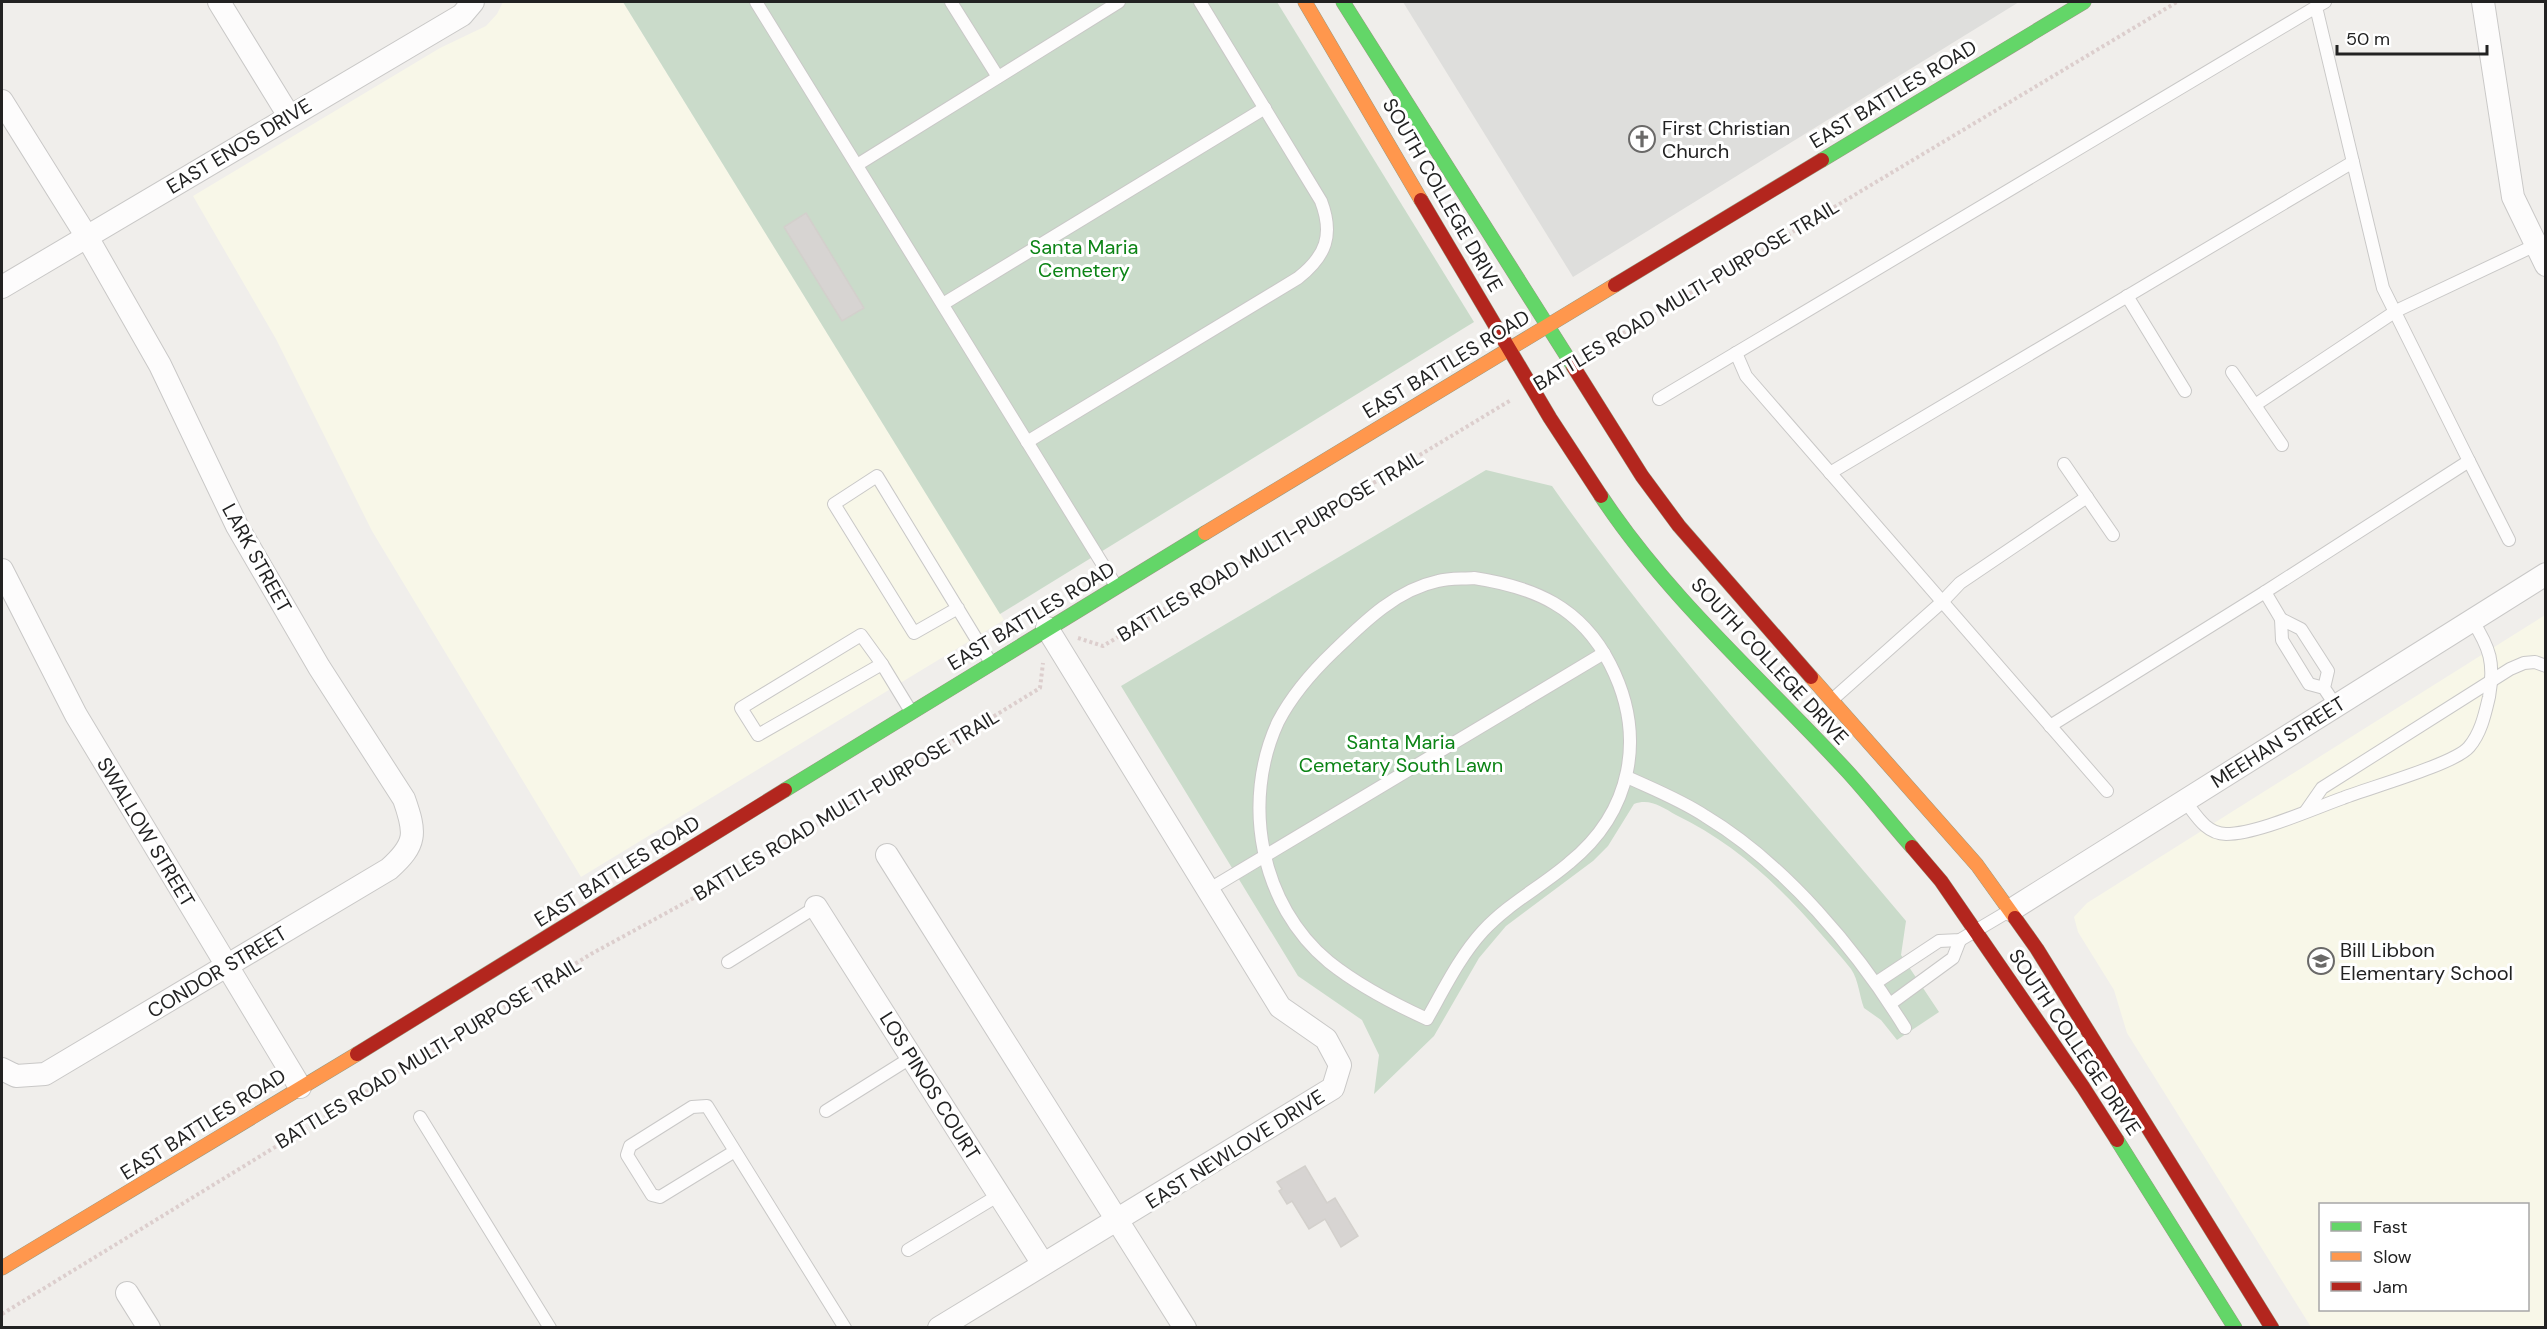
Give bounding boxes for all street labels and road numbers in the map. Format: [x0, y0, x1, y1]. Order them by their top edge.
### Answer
street label: EAST BATTLES ROAD [1805, 34, 1981, 154]
street label: EAST ENOS DRIVE [162, 92, 316, 200]
street label: SOUTH COLLEGE DRIVE [1377, 94, 1509, 296]
street label: BATTLES ROAD MULTI-PURPOSE TRAIL [1528, 193, 1844, 397]
street label: EAST BATTLES ROAD [1358, 304, 1534, 424]
street label: BATTLES ROAD MULTI-PURPOSE TRAIL [1112, 444, 1428, 648]
street label: LARK STREET [216, 499, 298, 617]
street label: EAST BATTLES ROAD [943, 556, 1119, 676]
street label: SOUTH COLLEGE DRIVE [1686, 572, 1854, 750]
street label: MEEHAN STREET [2206, 690, 2350, 794]
street label: BATTLES ROAD MULTI-PURPOSE TRAIL [688, 703, 1004, 907]
street label: SWALLOW STREET [91, 752, 201, 912]
street label: EAST BATTLES ROAD [529, 810, 705, 932]
street label: CONDOR STREET [142, 920, 292, 1024]
street label: SOUTH COLLEGE DRIVE [2003, 944, 2147, 1140]
street label: BATTLES ROAD MULTI-PURPOSE TRAIL [270, 951, 586, 1155]
street label: LOS PINOS COURT [874, 1007, 986, 1165]
street label: EAST BATTLES ROAD [115, 1063, 291, 1185]
street label: EAST NEWLOVE DRIVE [1141, 1083, 1329, 1215]

